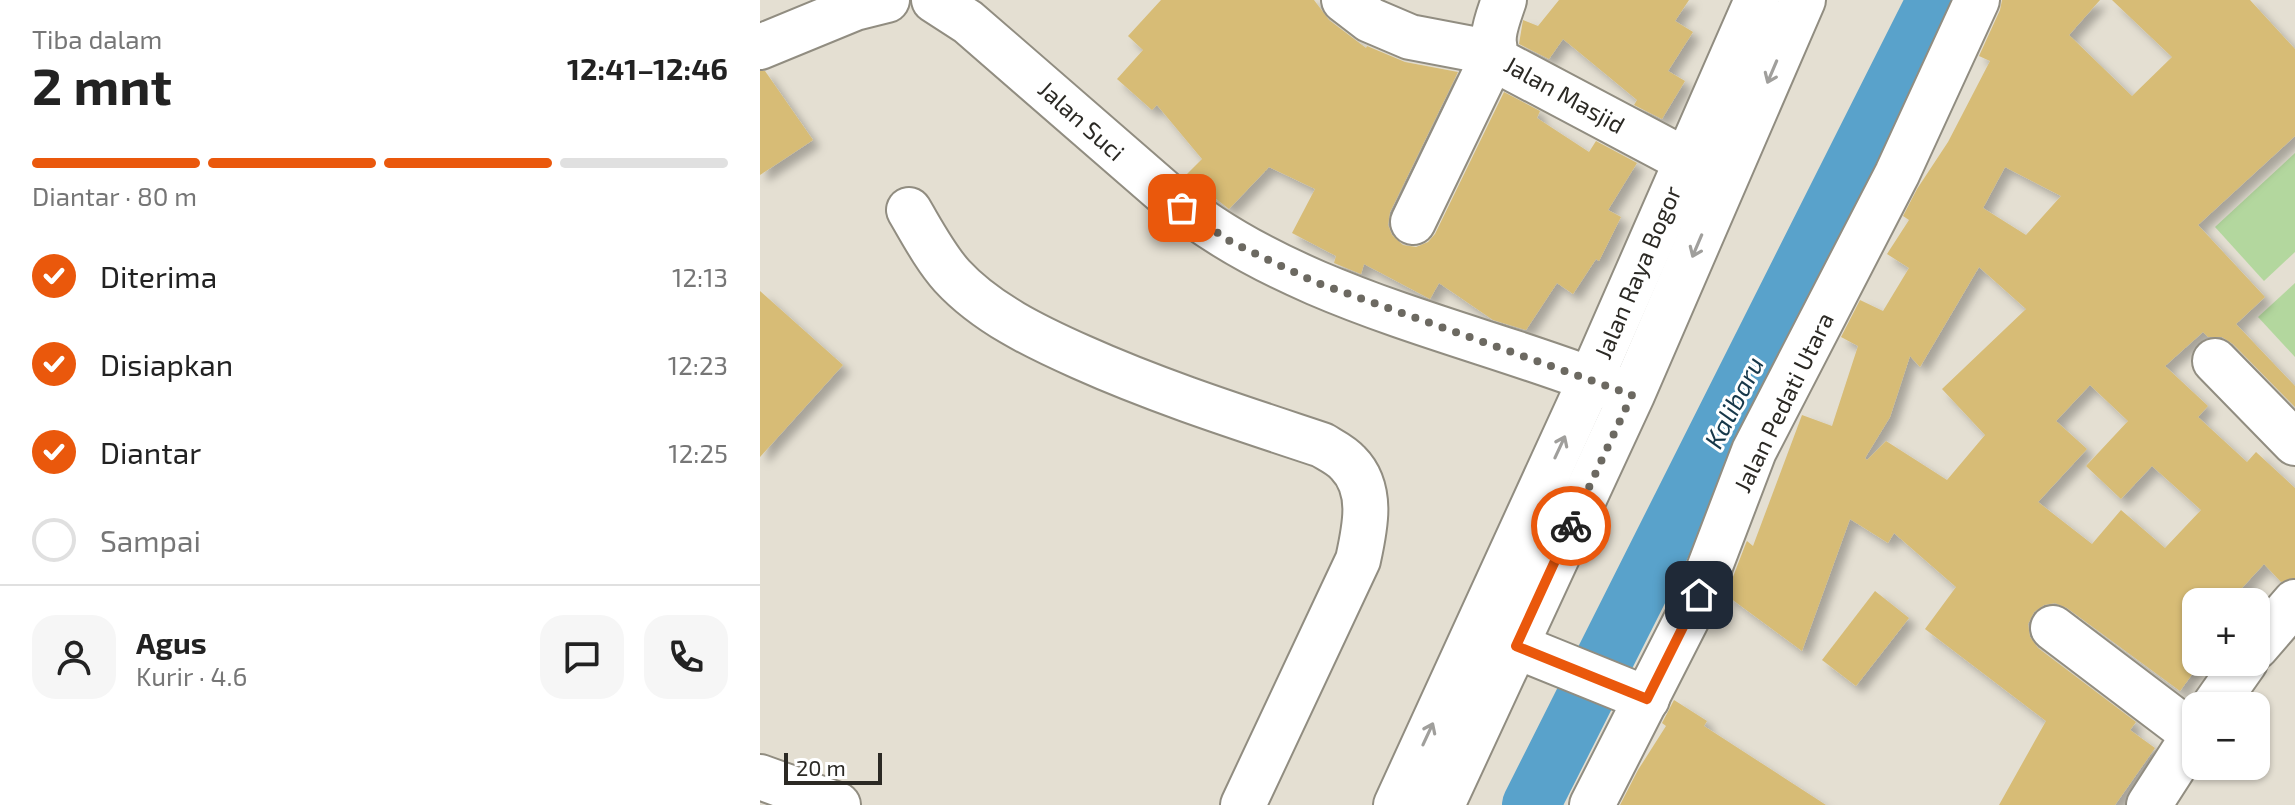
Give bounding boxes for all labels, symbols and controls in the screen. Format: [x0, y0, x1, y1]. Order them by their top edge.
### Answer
text: Tiba dalam [32, 23, 162, 54]
street label: Jalan Masjid [1500, 49, 1630, 139]
text: 12:41–12:46 [567, 50, 728, 86]
text: 2 mnt [32, 53, 172, 115]
one-way arrow [1764, 59, 1779, 83]
street label: Jalan Suci [1033, 74, 1131, 166]
pin [1148, 174, 1216, 242]
text: Diantar · 80 m [32, 180, 197, 211]
street label: Jalan Raya Bogor [1587, 181, 1687, 363]
icon: bag [1160, 186, 1204, 230]
one-way arrow [1688, 233, 1703, 257]
icon: check [32, 254, 76, 298]
text: Diterima [100, 258, 217, 294]
text: 12:13 [672, 261, 728, 292]
street label: Jalan Pedati Utara [1727, 307, 1839, 497]
icon: check [32, 342, 76, 386]
text: Disiapkan [100, 346, 233, 382]
text: 12:23 [668, 349, 728, 380]
water label: Kalibaru [1697, 351, 1769, 453]
icon: check [32, 430, 76, 474]
text: Diantar [100, 434, 201, 470]
one-way arrow [1553, 435, 1568, 459]
text: 12:25 [668, 437, 728, 468]
courier [1531, 486, 1611, 566]
icon: bike [1549, 504, 1593, 548]
text: Sampai [100, 522, 201, 558]
pin [1665, 561, 1733, 629]
icon: home [1677, 573, 1721, 617]
map controls [2182, 588, 2270, 780]
button: + [2182, 588, 2270, 676]
button: person [32, 615, 116, 699]
button: chat [540, 615, 624, 699]
button: phone [644, 615, 728, 699]
text: Agus [136, 624, 207, 660]
text: Kurir · 4.6 [136, 660, 247, 691]
button: − [2182, 692, 2270, 780]
one-way arrow [1421, 722, 1436, 746]
scale bar [784, 749, 882, 785]
text: 20 m [796, 754, 846, 780]

